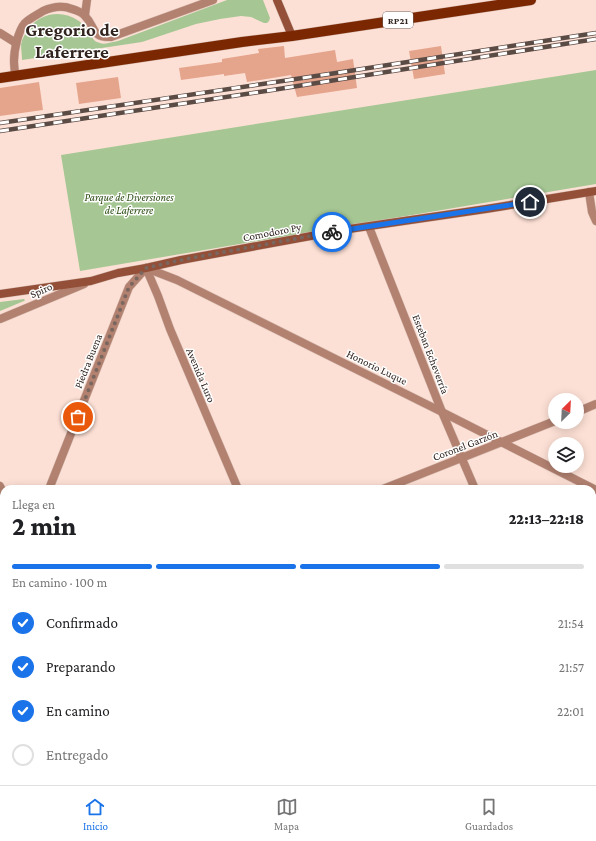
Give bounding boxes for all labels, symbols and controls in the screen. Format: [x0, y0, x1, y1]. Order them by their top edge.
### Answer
road number: RP21 [383, 12, 413, 28]
district label: Gregorio de Laferrere [25, 19, 119, 62]
pin [513, 185, 547, 219]
park label: Parque de Diversiones de Laferrere [84, 191, 174, 217]
icon: home [519, 191, 541, 213]
courier [312, 212, 352, 252]
street label: Comodoro Py [242, 220, 303, 245]
icon: bike [321, 221, 343, 243]
street label: Spiro [28, 280, 55, 301]
street label: Esteban Echeverría [410, 313, 452, 395]
street label: Piedra Buena [72, 332, 104, 390]
street label: Avenida Luro [184, 346, 218, 405]
street label: Honorio Luque [344, 347, 409, 388]
north arrow [548, 393, 584, 429]
map controls [548, 393, 584, 473]
pin [61, 400, 95, 434]
icon: bag [67, 406, 89, 428]
street label: Coronel Garzón [431, 427, 499, 463]
button: layers [548, 437, 584, 473]
text: Llega en [12, 497, 55, 512]
text: 22:13–22:18 [509, 511, 584, 527]
text: 2 min [12, 512, 76, 541]
text: En camino · 100 m [12, 575, 107, 590]
icon: check [12, 612, 34, 634]
text: Confirmado [46, 615, 118, 631]
text: 21:54 [558, 616, 584, 631]
icon: check [12, 656, 34, 678]
text: Preparando [46, 659, 115, 675]
text: 21:57 [559, 660, 584, 675]
icon: check [12, 700, 34, 722]
text: En camino [46, 703, 110, 719]
text: 22:01 [557, 704, 584, 719]
text: Entregado [46, 747, 108, 763]
tab: Inicio [83, 796, 108, 832]
tab: Mapa [274, 796, 299, 832]
tab: Guardados [465, 796, 513, 832]

